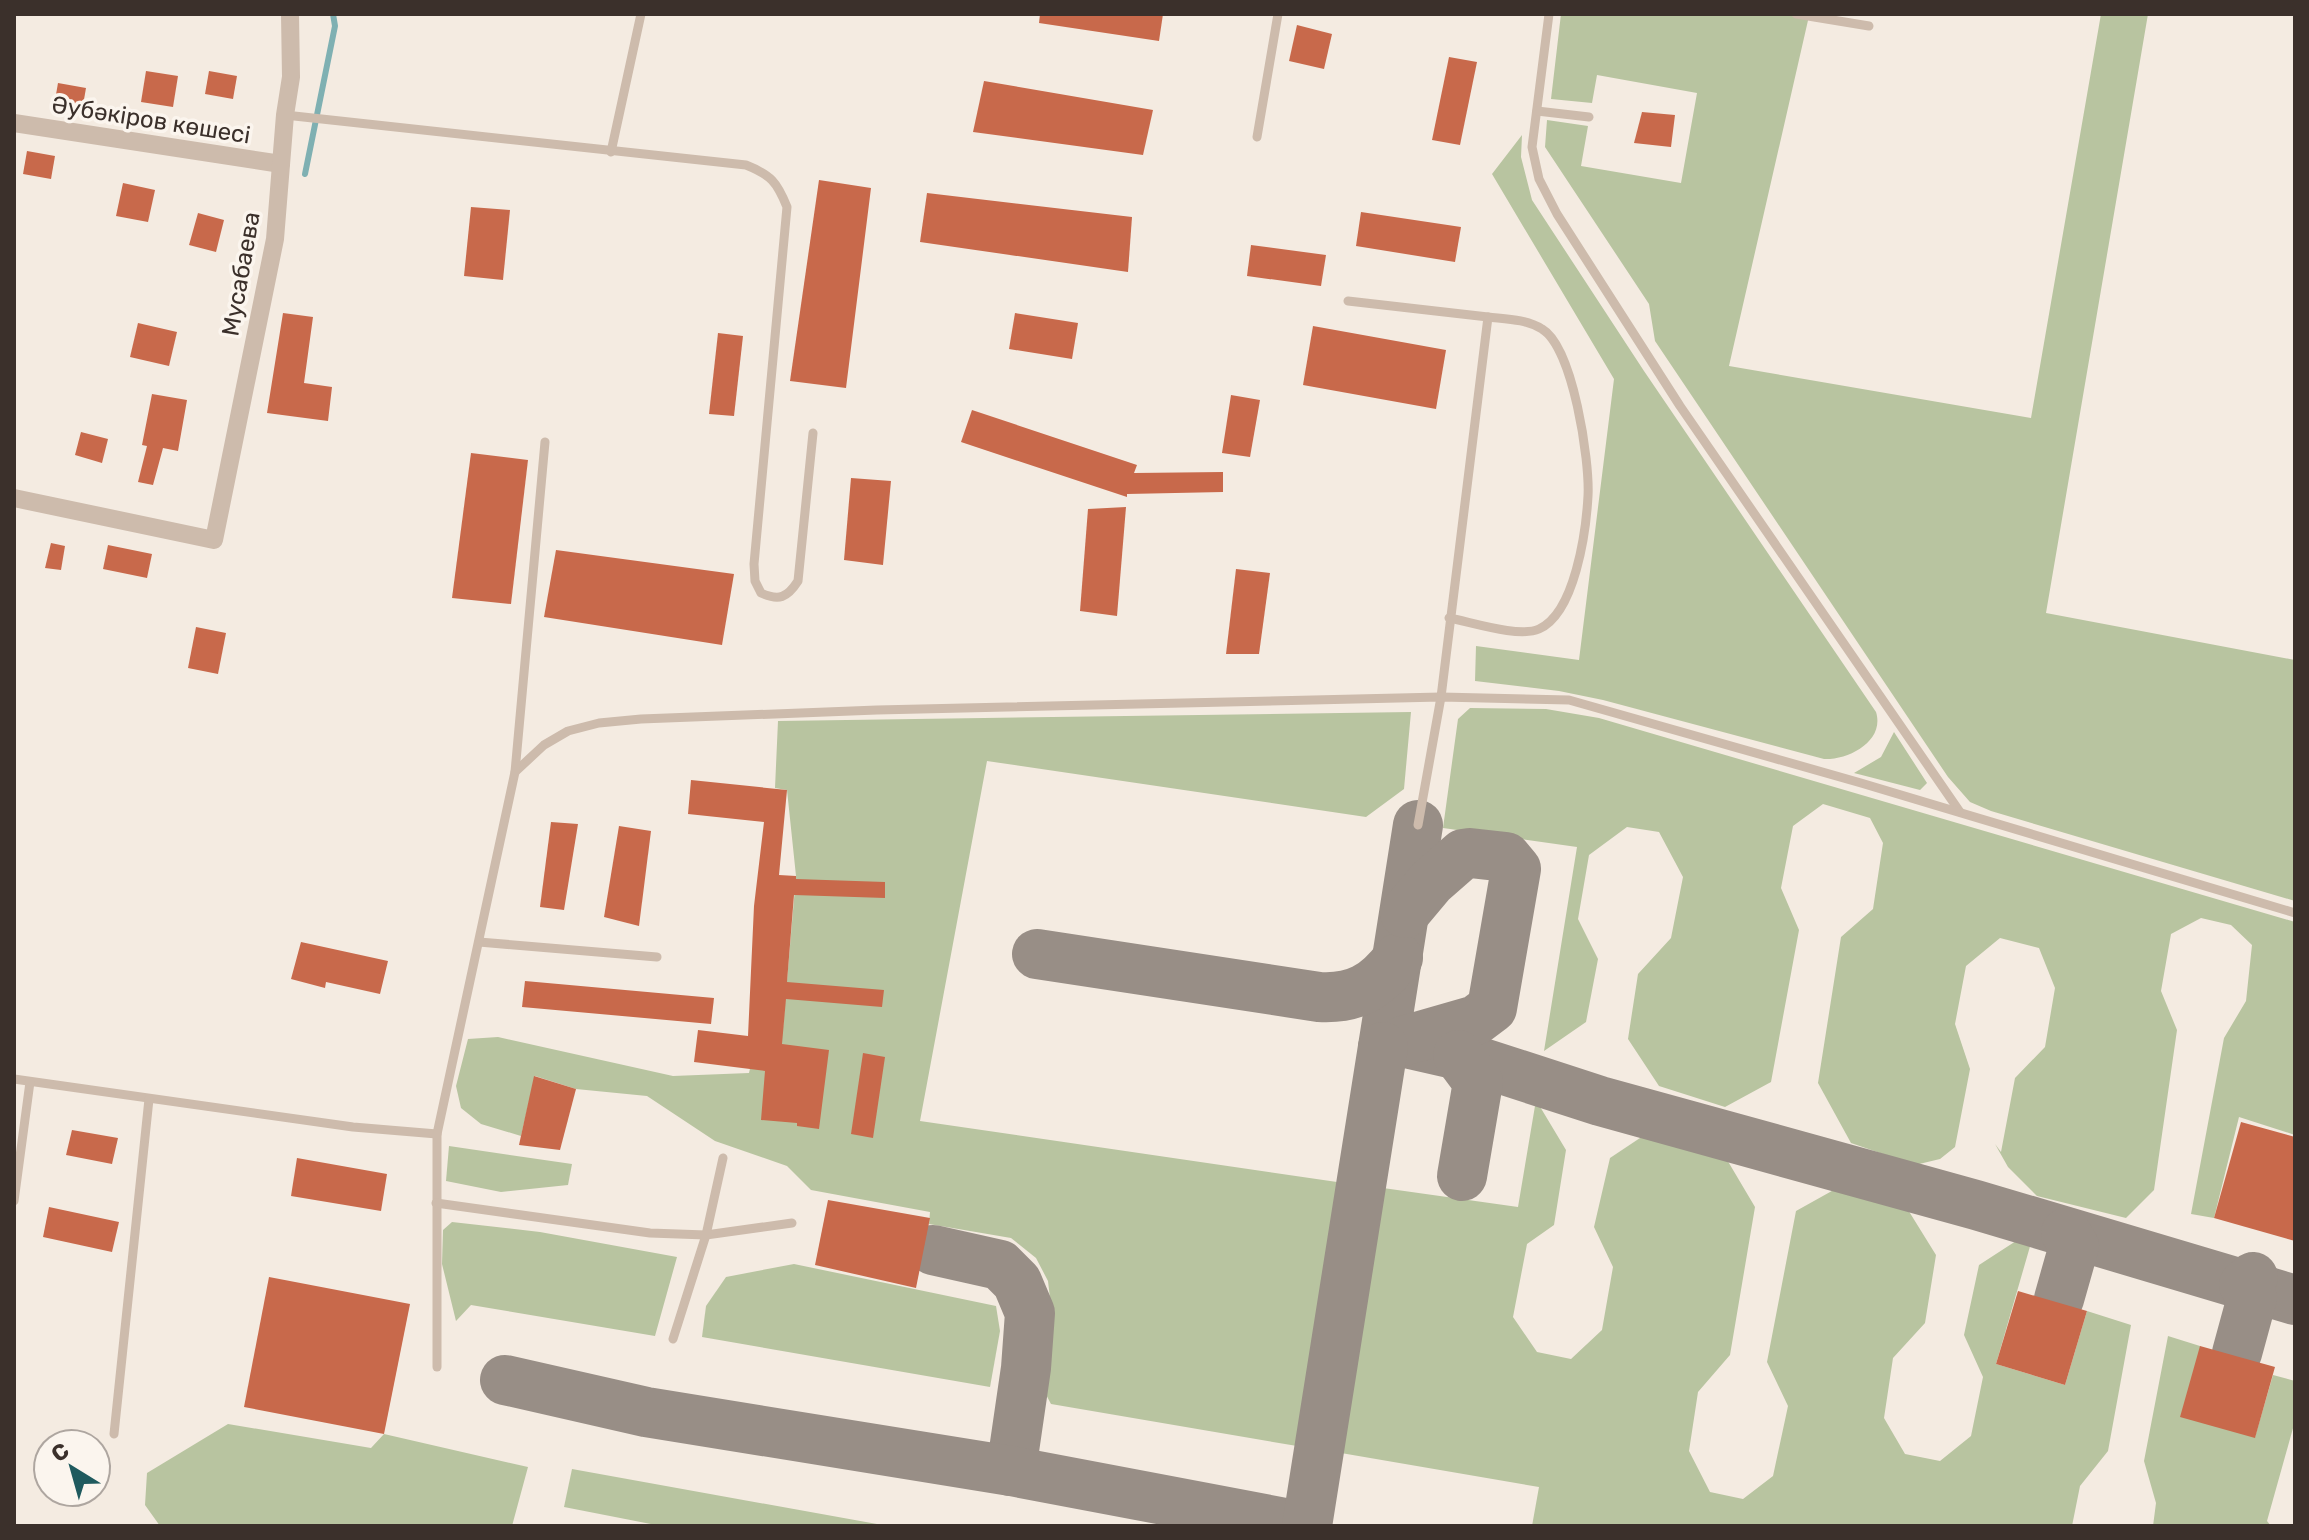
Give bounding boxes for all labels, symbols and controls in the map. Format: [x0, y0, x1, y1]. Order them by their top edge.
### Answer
street label: Әубәкіров көшесі [50, 90, 252, 150]
street label: Мусабаева [216, 210, 266, 338]
north arrow [32, 1428, 112, 1508]
text: С [46, 1437, 75, 1468]

